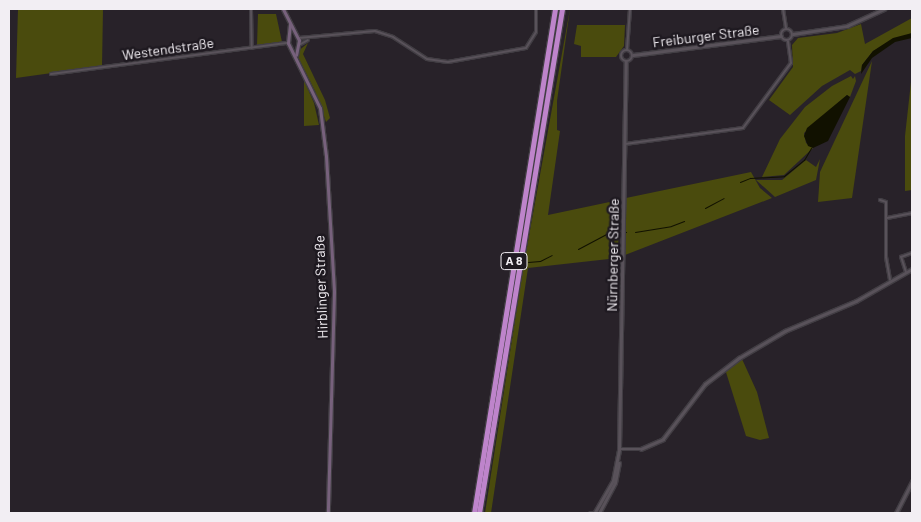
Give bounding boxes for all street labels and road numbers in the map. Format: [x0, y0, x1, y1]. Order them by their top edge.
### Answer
street label: Freiburger Straße [652, 21, 760, 51]
street label: Westendstraße [121, 34, 215, 64]
street label: Nürnberger Straße [604, 198, 622, 312]
street label: Hirblinger Straße [311, 235, 331, 339]
road number: A 8 [500, 252, 528, 270]

